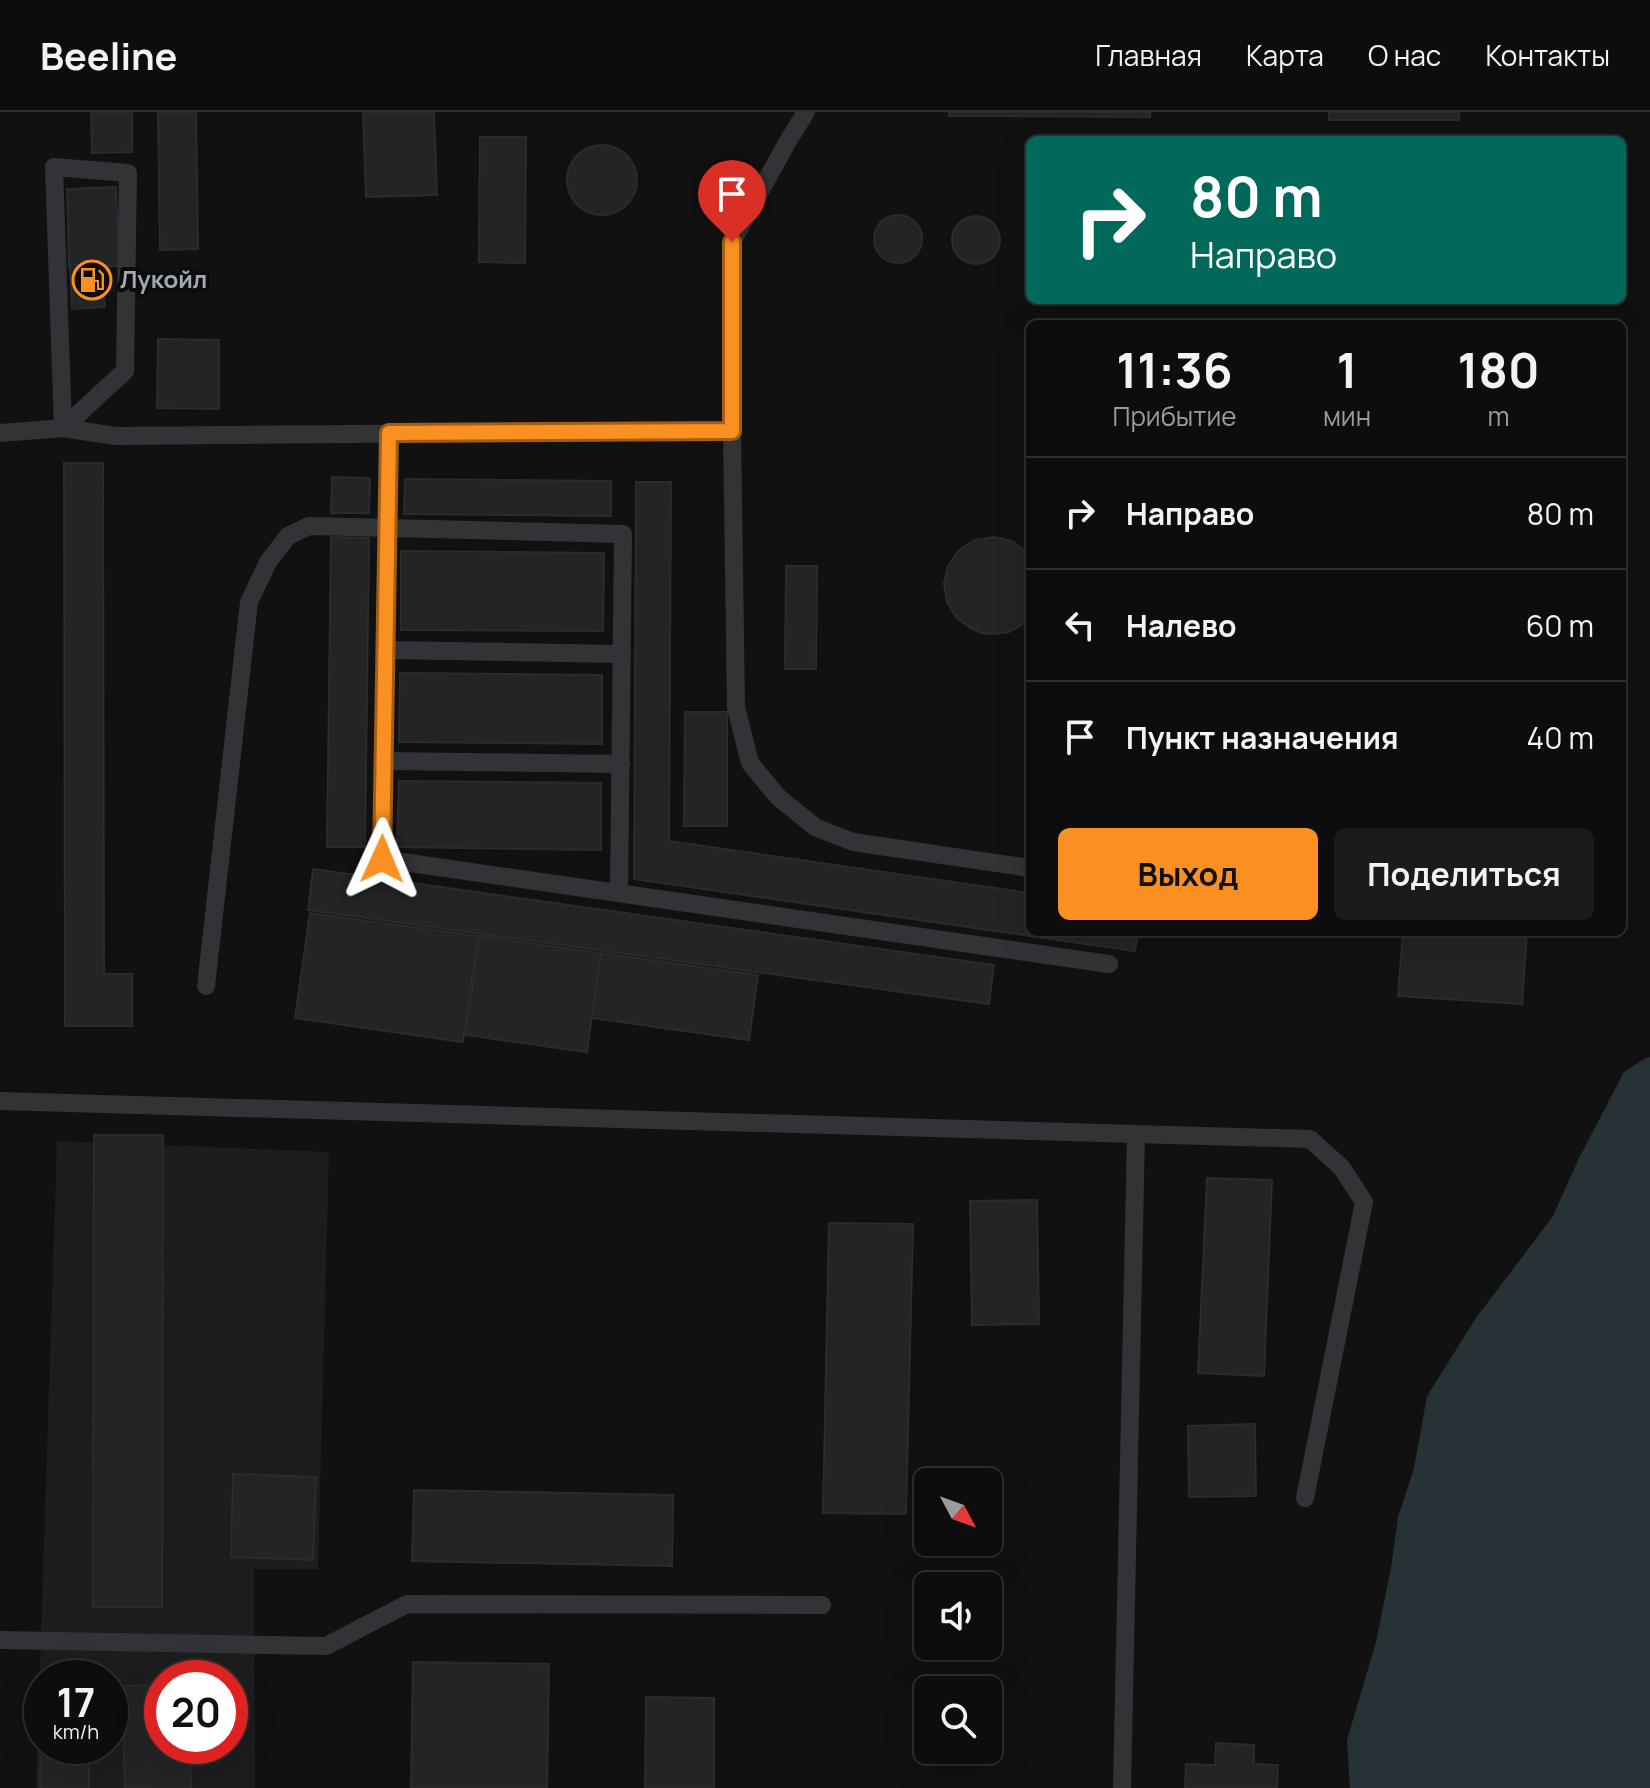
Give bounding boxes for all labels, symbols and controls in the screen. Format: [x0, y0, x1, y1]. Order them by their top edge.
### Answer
text: Beeline [40, 29, 177, 81]
text: Главная [1095, 36, 1202, 74]
text: Карта [1246, 36, 1324, 74]
text: О нас [1368, 36, 1441, 74]
text: Контакты [1485, 36, 1610, 74]
text: 80 m [1190, 157, 1323, 234]
pin [698, 160, 766, 242]
icon: right [1058, 168, 1162, 272]
icon: arrive [710, 172, 754, 216]
text: Направо [1190, 230, 1337, 279]
fuel station icon: Лукойл [71, 259, 113, 301]
place label: Лукойл [120, 262, 207, 295]
text: 11:36 [1116, 337, 1233, 402]
text: 1 [1336, 337, 1357, 402]
text: 180 [1458, 337, 1540, 402]
text: Прибытие [1112, 398, 1236, 434]
text: мин [1323, 398, 1371, 434]
text: m [1487, 398, 1510, 434]
icon: right [1058, 491, 1102, 535]
text: Направо [1126, 493, 1254, 534]
text: 80 m [1527, 493, 1594, 534]
icon: left [1058, 603, 1102, 647]
text: Налево [1126, 605, 1236, 646]
text: 60 m [1526, 605, 1594, 646]
icon: arrive [1058, 715, 1102, 759]
text: Пункт назначения [1126, 717, 1399, 758]
text: 40 m [1527, 717, 1594, 758]
position arrow [340, 817, 424, 901]
button: Выход [1058, 828, 1318, 920]
button: Поделиться [1334, 828, 1594, 920]
north arrow [914, 1468, 1002, 1556]
map controls [914, 1468, 1002, 1764]
button: sound [914, 1572, 1002, 1660]
speed limit sign: 20 [144, 1660, 248, 1764]
text: 17 [57, 1674, 95, 1729]
button: search [914, 1676, 1002, 1764]
text: km/h [53, 1718, 99, 1745]

